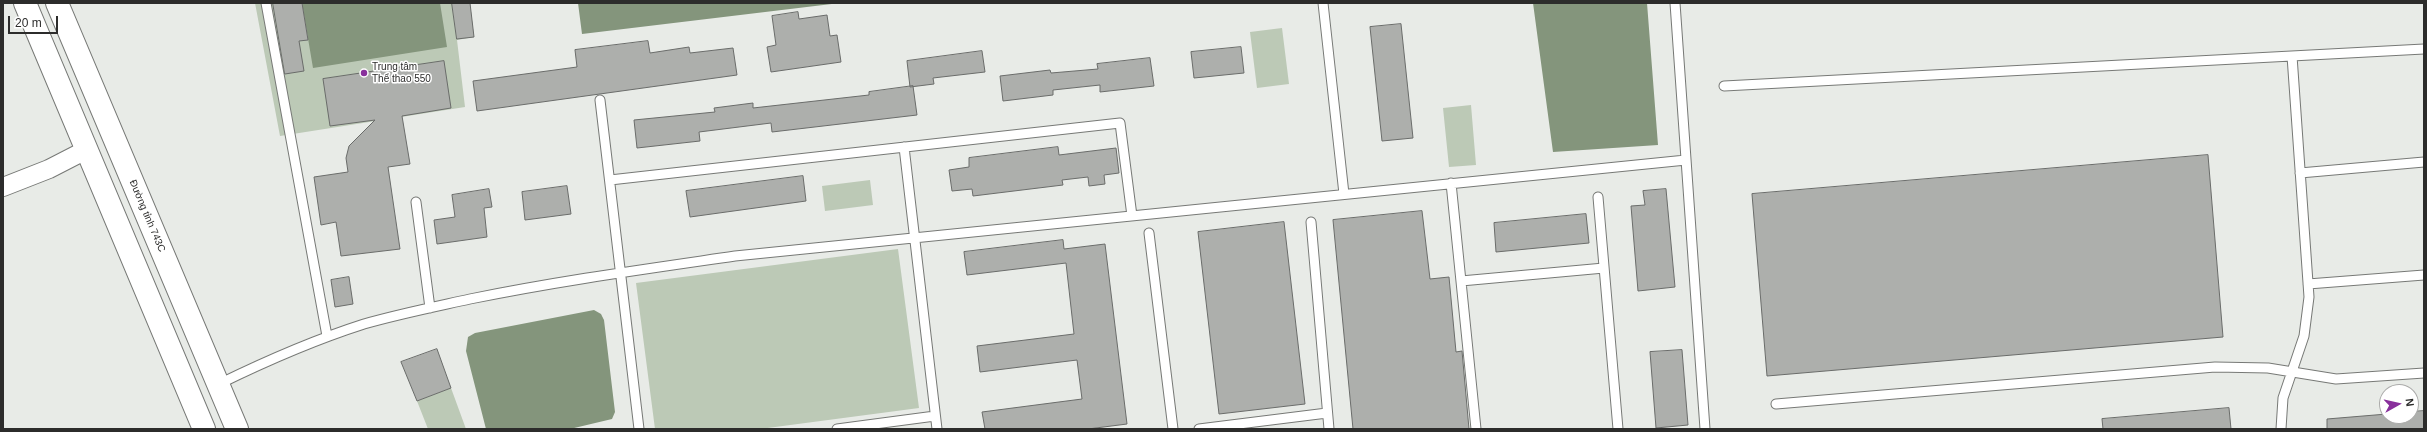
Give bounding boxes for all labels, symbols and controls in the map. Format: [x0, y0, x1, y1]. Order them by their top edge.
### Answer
scale bar [10, 8, 60, 34]
text: 20 m [15, 16, 42, 30]
place label: Trung tâm Thể thao 550 [372, 61, 431, 84]
marker: Trung tâm Thể thao 550 [359, 68, 369, 78]
street label: Đường tỉnh 743C [126, 178, 168, 254]
north arrow [2379, 384, 2419, 424]
text: N [2403, 398, 2416, 407]

